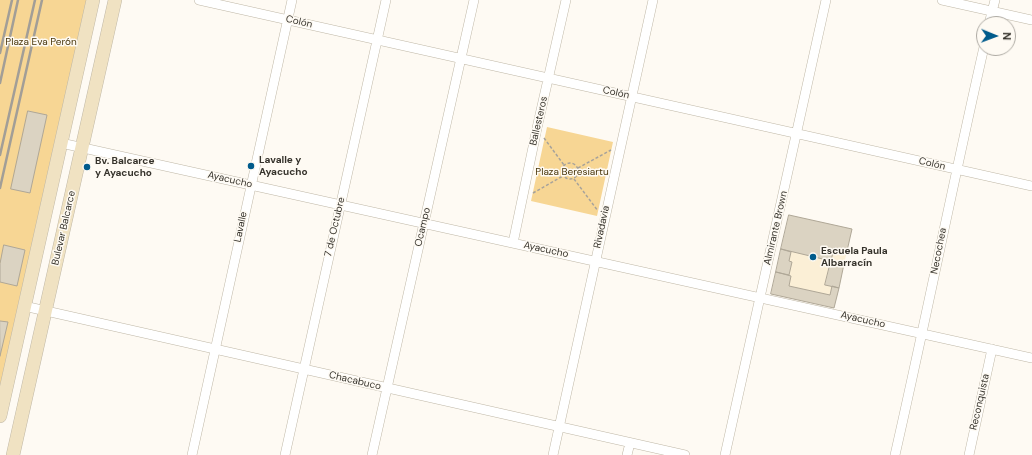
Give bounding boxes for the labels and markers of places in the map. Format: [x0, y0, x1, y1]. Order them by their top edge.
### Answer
place label: Lavalle y Ayacucho [259, 154, 308, 178]
place label: Bv. Balcarce y Ayacucho [95, 155, 154, 178]
marker: Lavalle y Ayacucho [246, 161, 256, 171]
marker: Bv. Balcarce y Ayacucho [82, 162, 92, 172]
place label: Escuela Paula Albarracín [821, 245, 888, 268]
marker: Escuela Paula Albarracín [808, 252, 818, 262]

